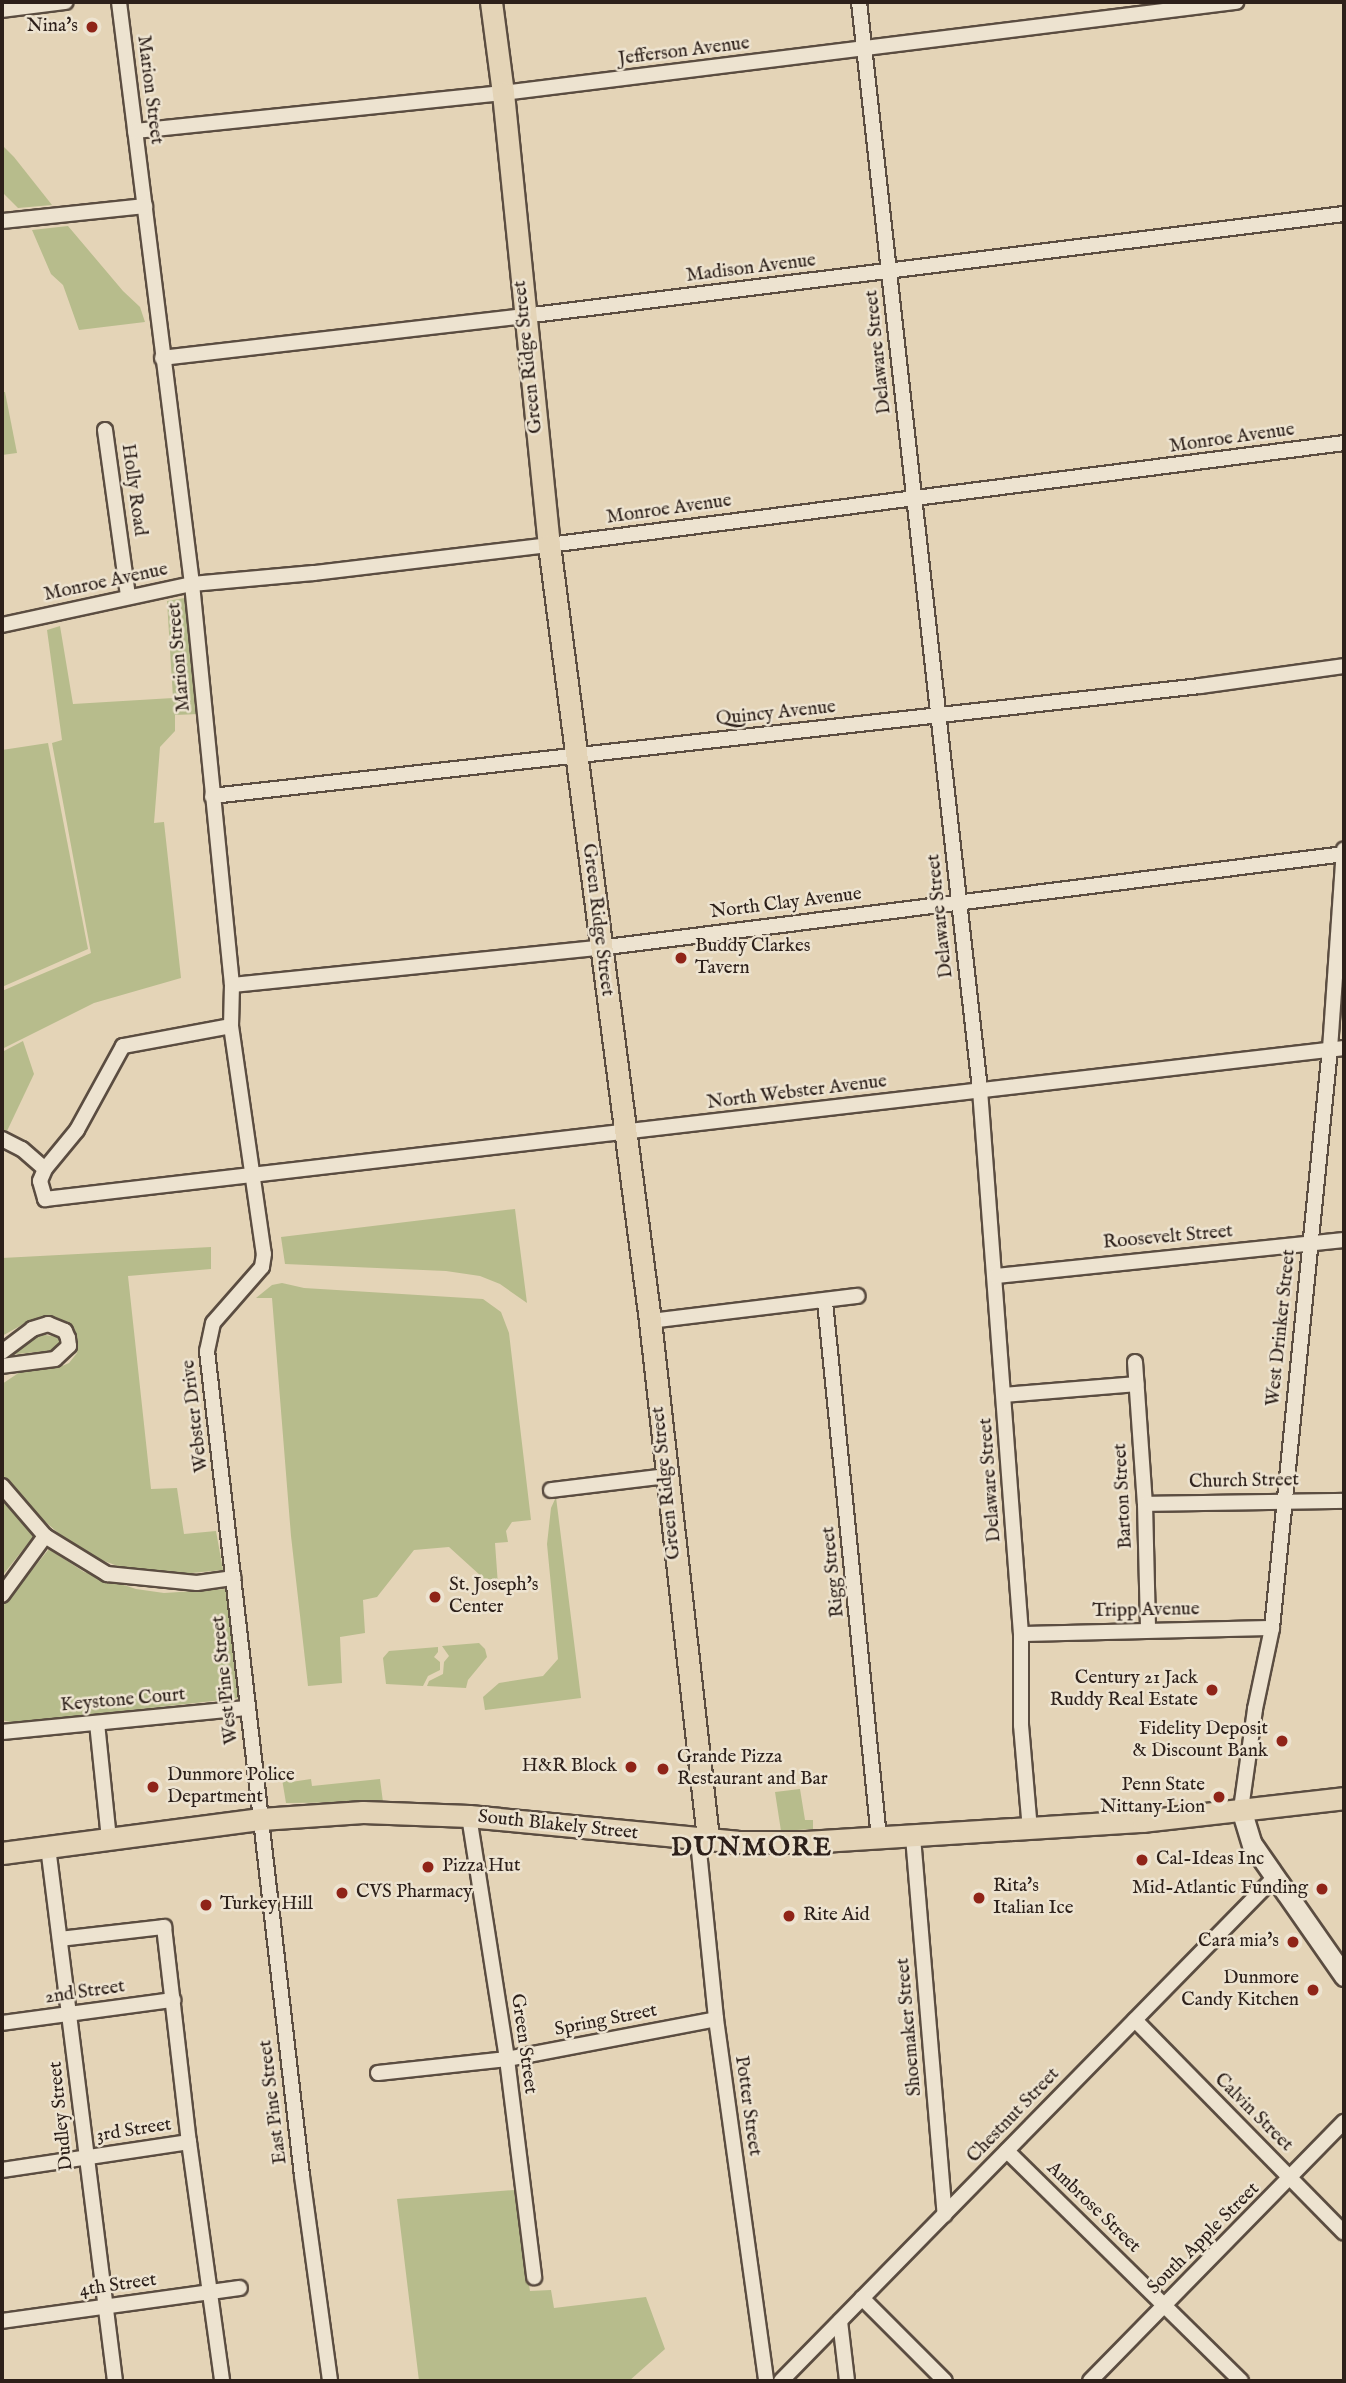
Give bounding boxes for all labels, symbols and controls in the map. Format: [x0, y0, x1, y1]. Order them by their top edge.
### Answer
place label: Nina's [27, 16, 78, 38]
marker: Nina's [84, 19, 100, 35]
street label: Jefferson Avenue [617, 33, 751, 71]
street label: Marion Street [131, 34, 167, 146]
street label: Madison Avenue [685, 250, 817, 288]
street label: Green Ridge Street [510, 279, 548, 435]
street label: Delaware Street [861, 289, 897, 415]
street label: Monroe Avenue [1168, 419, 1296, 459]
street label: Holly Road [115, 442, 151, 538]
street label: Monroe Avenue [605, 490, 733, 530]
street label: Monroe Avenue [42, 559, 170, 607]
street label: Marion Street [164, 601, 196, 713]
street label: Quincy Avenue [715, 696, 837, 732]
street label: Green Ridge Street [576, 842, 618, 998]
street label: Delaware Street [923, 853, 959, 979]
street label: North Clay Avenue [709, 883, 863, 925]
place label: Buddy Clarkes Tavern [695, 936, 810, 980]
marker: Buddy Clarkes Tavern [673, 950, 689, 966]
street label: North Webster Avenue [706, 1071, 888, 1115]
street label: Roosevelt Street [1102, 1221, 1234, 1255]
street label: West Drinker Street [1262, 1248, 1302, 1408]
street label: Webster Drive [178, 1358, 214, 1474]
street label: Green Ridge Street [648, 1405, 686, 1561]
street label: Delaware Street [975, 1417, 1007, 1543]
street label: Barton Street [1110, 1443, 1138, 1549]
street label: Church Street [1189, 1470, 1299, 1494]
street label: Rigg Street [818, 1525, 850, 1619]
place label: St. Joseph's Center [449, 1575, 538, 1619]
marker: St. Joseph's Center [427, 1589, 443, 1605]
street label: Tripp Avenue [1092, 1599, 1200, 1623]
street label: West Pine Street [208, 1614, 244, 1746]
place label: Century 21 Jack Ruddy Real Estate [1050, 1668, 1198, 1712]
marker: Century 21 Jack Ruddy Real Estate [1204, 1682, 1220, 1698]
street label: Keystone Court [60, 1684, 186, 1718]
place label: Fidelity Deposit & Discount Bank [1133, 1719, 1268, 1763]
marker: Fidelity Deposit & Discount Bank [1274, 1733, 1290, 1749]
place label: Grande Pizza Restaurant and Bar [677, 1747, 828, 1791]
place label: H&R Block [522, 1756, 617, 1778]
marker: H&R Block [623, 1759, 639, 1775]
marker: Grande Pizza Restaurant and Bar [655, 1761, 671, 1777]
place label: Dunmore Police Department [167, 1765, 295, 1809]
place label: Penn State Nittany Lion [1100, 1775, 1205, 1819]
marker: Dunmore Police Department [145, 1779, 161, 1795]
marker: Penn State Nittany Lion [1211, 1789, 1227, 1805]
street label: South Blakely Street [477, 1806, 639, 1846]
district label: DUNMORE [672, 1832, 832, 1864]
place label: Cal-Ideas Inc [1156, 1849, 1264, 1871]
marker: Cal-Ideas Inc [1134, 1852, 1150, 1868]
place label: Pizza Hut [442, 1856, 520, 1878]
marker: Pizza Hut [420, 1859, 436, 1875]
place label: Rita's Italian Ice [993, 1876, 1073, 1920]
place label: Mid-Atlantic Funding [1132, 1878, 1308, 1900]
marker: Mid-Atlantic Funding [1314, 1881, 1330, 1897]
place label: CVS Pharmacy [356, 1882, 473, 1904]
marker: CVS Pharmacy [334, 1885, 350, 1901]
marker: Rita's Italian Ice [971, 1890, 987, 1906]
place label: Turkey Hill [220, 1894, 313, 1916]
marker: Turkey Hill [198, 1897, 214, 1913]
place label: Rite Aid [803, 1905, 870, 1927]
marker: Rite Aid [781, 1908, 797, 1924]
place label: Cara mia's [1198, 1931, 1279, 1953]
marker: Cara mia's [1285, 1934, 1301, 1950]
street label: Shoemaker Street [893, 1957, 927, 2097]
place label: Dunmore Candy Kitchen [1181, 1968, 1299, 2012]
street label: 2nd Street [44, 1976, 126, 2010]
marker: Dunmore Candy Kitchen [1305, 1982, 1321, 1998]
street label: Green Street [505, 1992, 541, 2096]
street label: Spring Street [553, 2000, 659, 2042]
street label: East Pine Street [255, 2039, 293, 2165]
street label: Potter Street [729, 2054, 765, 2158]
street label: Dudley Street [45, 2060, 79, 2172]
street label: Chestnut Street [963, 2064, 1065, 2168]
street label: Calvin Street [1209, 2069, 1297, 2157]
street label: 3rd Street [95, 2114, 173, 2148]
street label: Ambrose Street [1041, 2158, 1145, 2258]
street label: South Apple Street [1143, 2178, 1265, 2300]
street label: 4th Street [78, 2269, 158, 2303]

